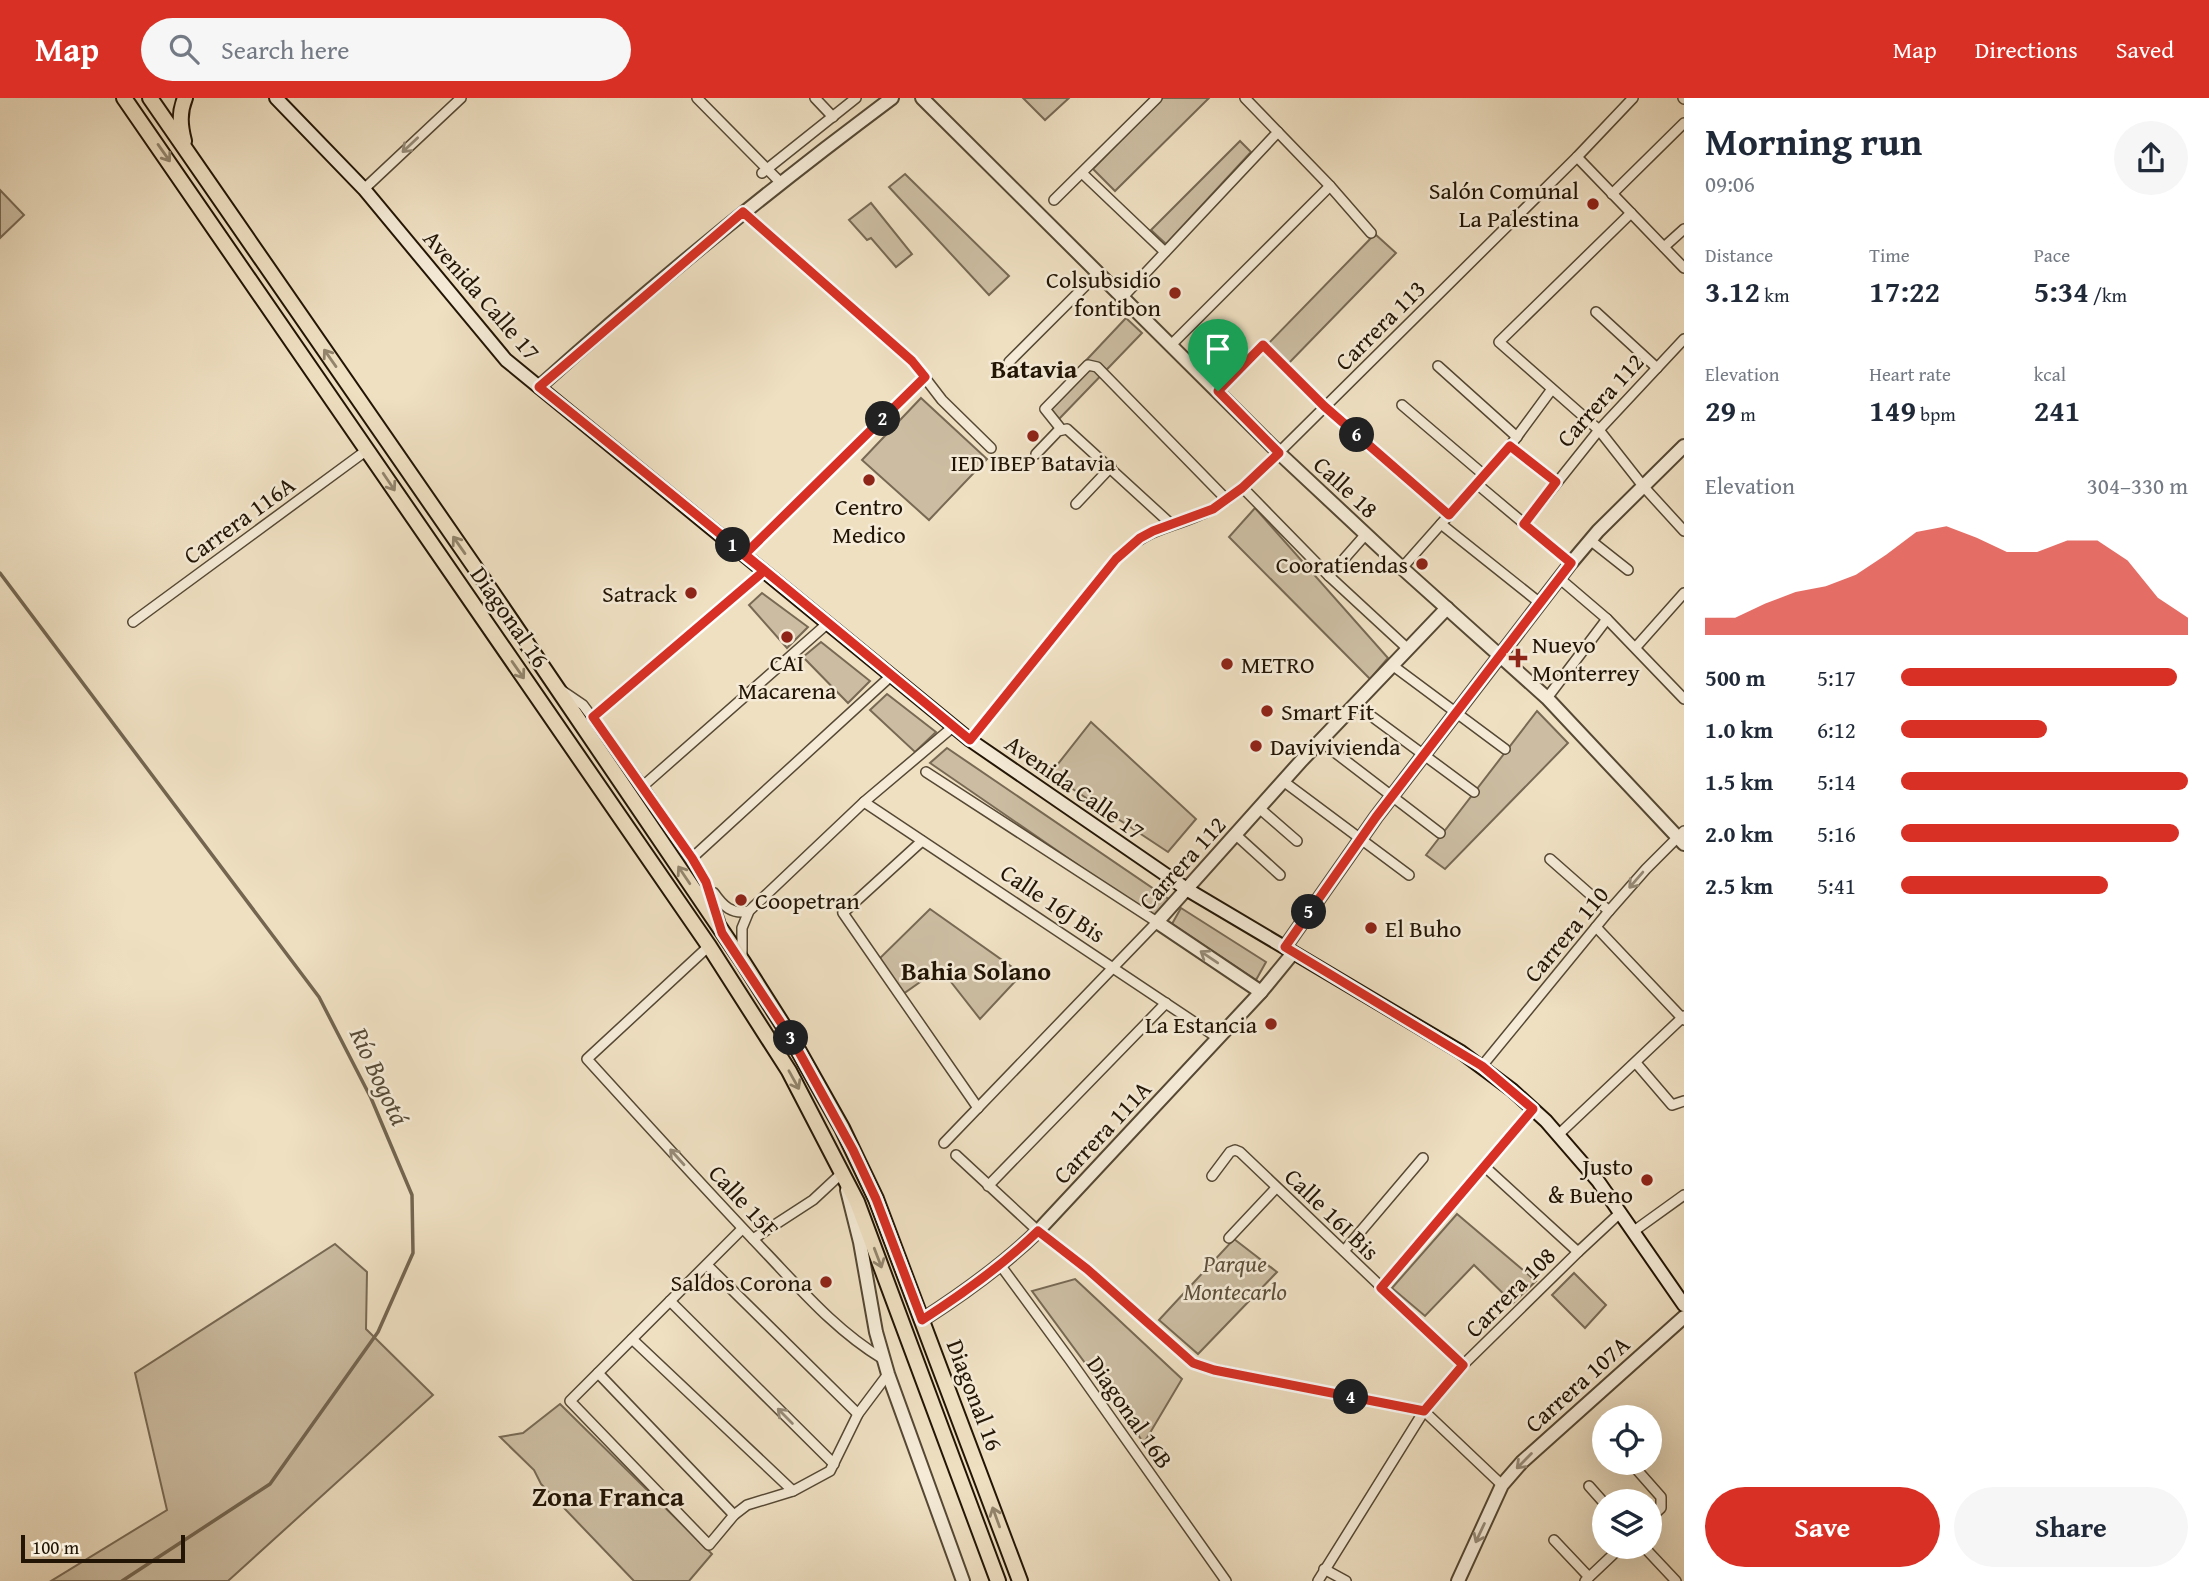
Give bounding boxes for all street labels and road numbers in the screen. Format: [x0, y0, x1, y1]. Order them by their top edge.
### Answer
street label: Avenida Calle 17 [415, 222, 549, 368]
street label: Carrera 113 [1327, 272, 1433, 378]
street label: Carrera 112 [1548, 345, 1652, 455]
street label: Calle 18 [1306, 448, 1386, 526]
street label: Carrera 116A [176, 467, 302, 573]
street label: Diagonal 16 [462, 559, 558, 675]
street label: Avenida Calle 17 [998, 726, 1152, 848]
street label: Carrera 112 [1130, 808, 1234, 918]
street label: Calle 16J Bis [993, 855, 1113, 951]
street label: Carrera 110 [1515, 878, 1617, 990]
street label: Carrera 111A [1045, 1072, 1160, 1192]
street label: Calle 15F [701, 1156, 787, 1246]
street label: Calle 16I Bis [1277, 1160, 1387, 1268]
street label: Carrera 108 [1457, 1239, 1563, 1345]
street label: Carrera 107A [1517, 1327, 1638, 1441]
street label: Diagonal 16 [938, 1334, 1012, 1456]
street label: Diagonal 16B [1078, 1349, 1182, 1475]

